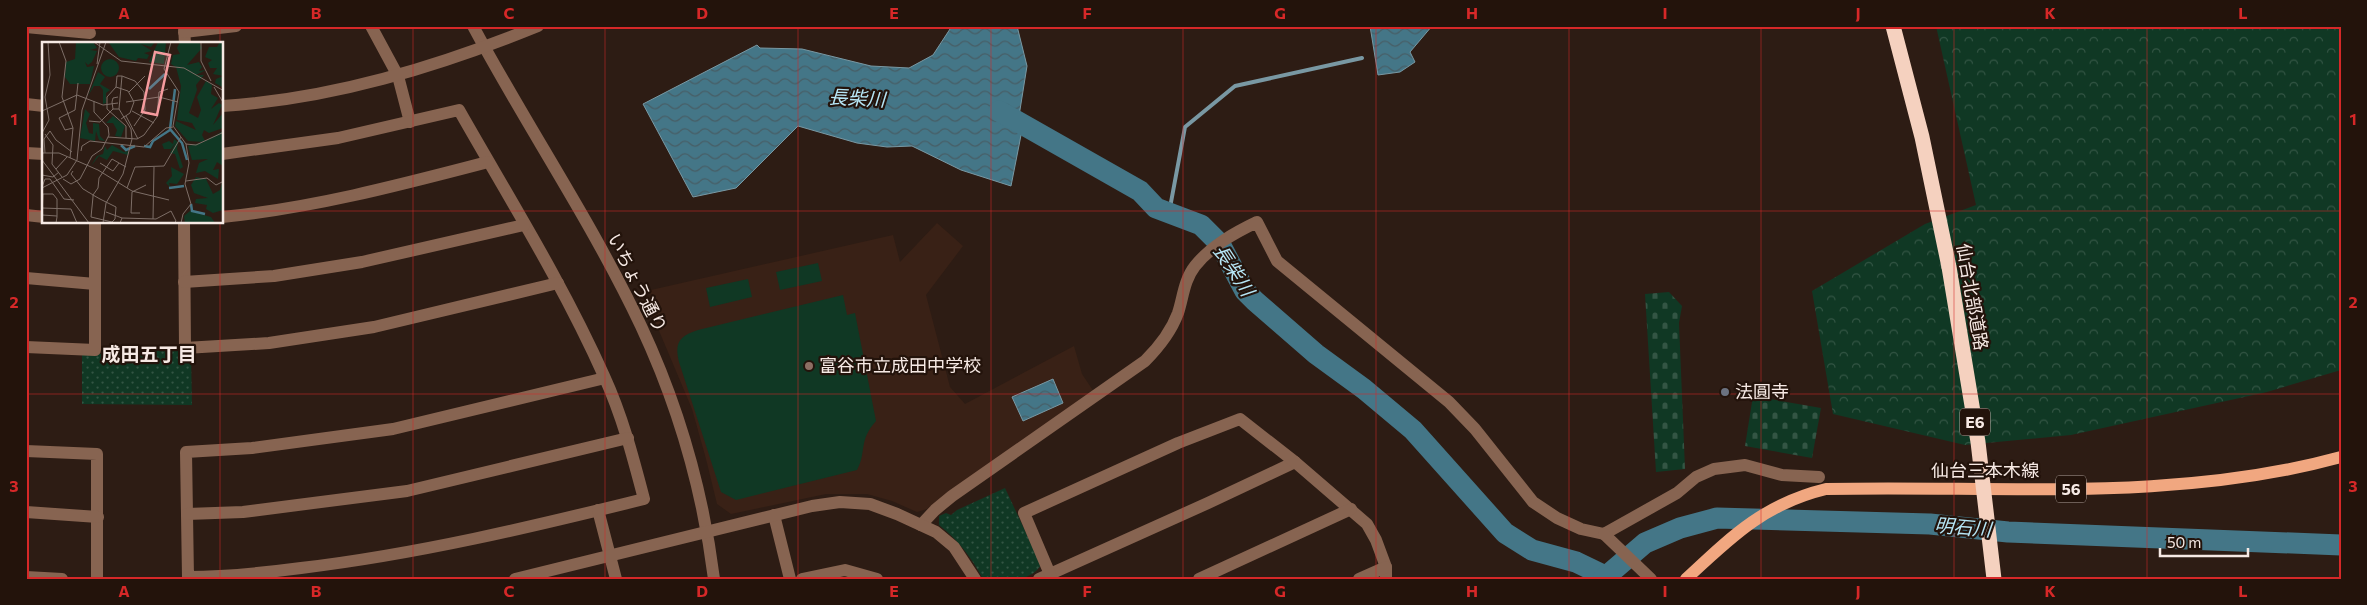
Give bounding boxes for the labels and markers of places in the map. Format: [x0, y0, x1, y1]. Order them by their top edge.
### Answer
place label: 富谷市立成田中学校 [819, 354, 981, 376]
marker: 富谷市立成田中学校 [803, 360, 815, 372]
place label: 法圓寺 [1735, 380, 1789, 402]
marker: 法圓寺 [1719, 386, 1731, 398]

